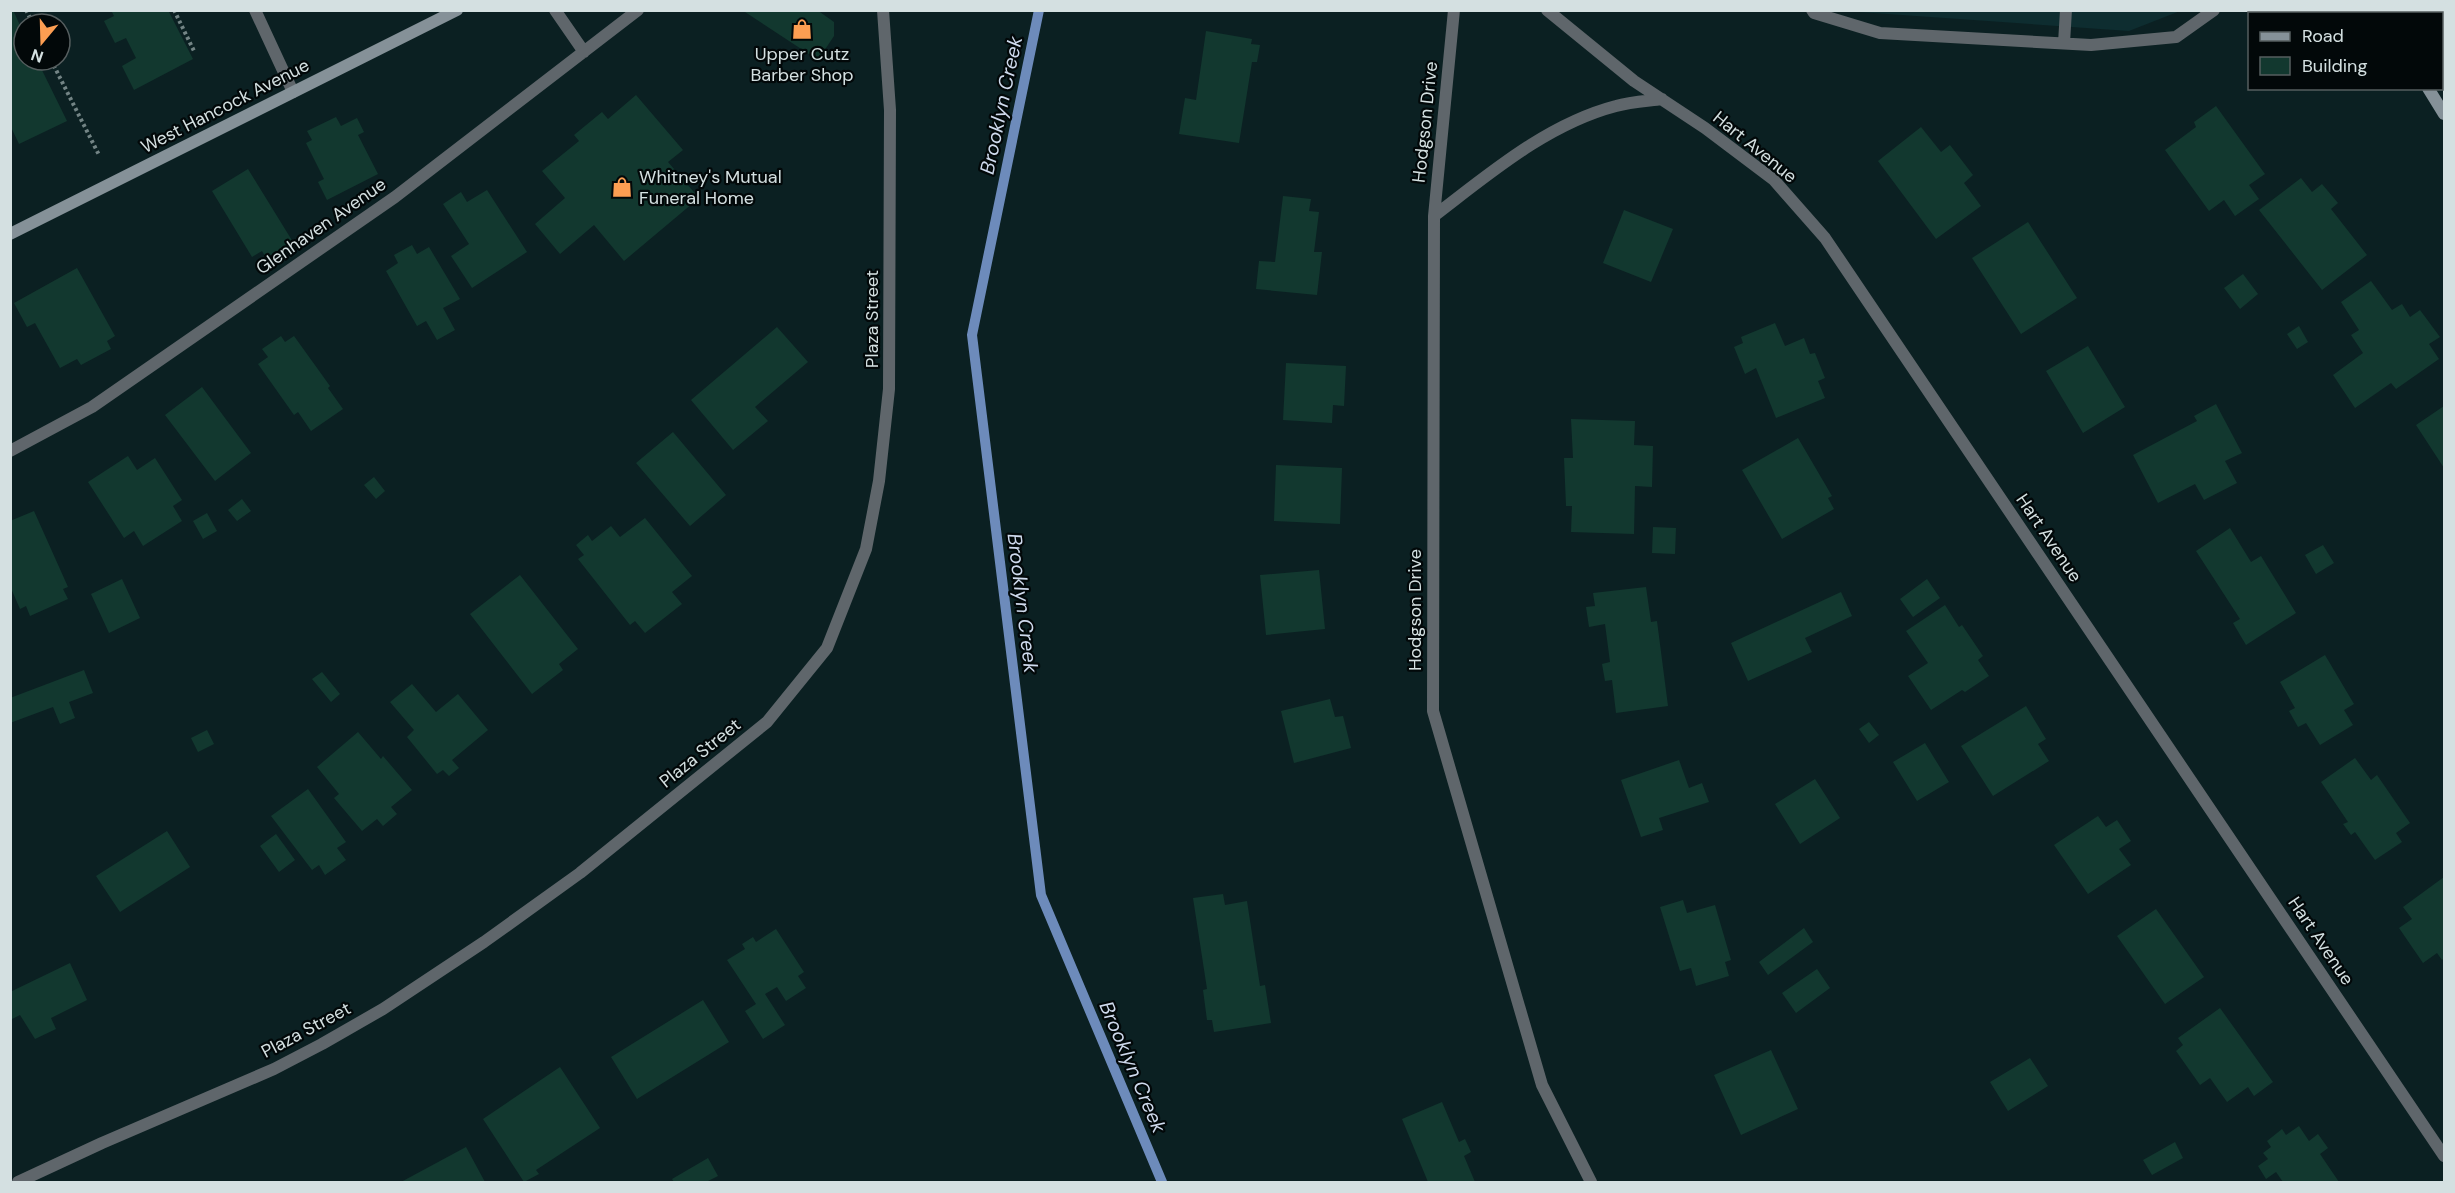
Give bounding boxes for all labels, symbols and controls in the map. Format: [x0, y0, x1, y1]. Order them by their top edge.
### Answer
north arrow [12, 12, 72, 72]
legend [2248, 12, 2443, 90]
shop icon: Upper Cutz Barber Shop [790, 17, 814, 41]
text: Road [2302, 24, 2344, 48]
water label: Brooklyn Creek [974, 33, 1028, 176]
place label: Upper Cutz Barber Shop [751, 42, 853, 87]
text: N [28, 44, 46, 68]
street label: West Hancock Avenue [137, 53, 313, 159]
text: Building [2302, 54, 2367, 78]
street label: Hodgson Drive [1407, 60, 1443, 184]
street label: Hart Avenue [1708, 106, 1802, 188]
place label: Whitney's Mutual Funeral Home [639, 165, 782, 210]
street label: Glenhaven Avenue [251, 172, 391, 280]
shop icon: Whitney's Mutual Funeral Home [610, 175, 634, 199]
street label: Plaza Street [860, 270, 884, 368]
street label: Hart Avenue [2011, 489, 2087, 587]
water label: Brooklyn Creek [1002, 532, 1045, 675]
street label: Hodgson Drive [1403, 549, 1427, 671]
street label: Plaza Street [654, 713, 746, 793]
street label: Hart Avenue [2283, 892, 2359, 990]
street label: Plaza Street [257, 996, 355, 1064]
water label: Brooklyn Creek [1094, 997, 1173, 1137]

